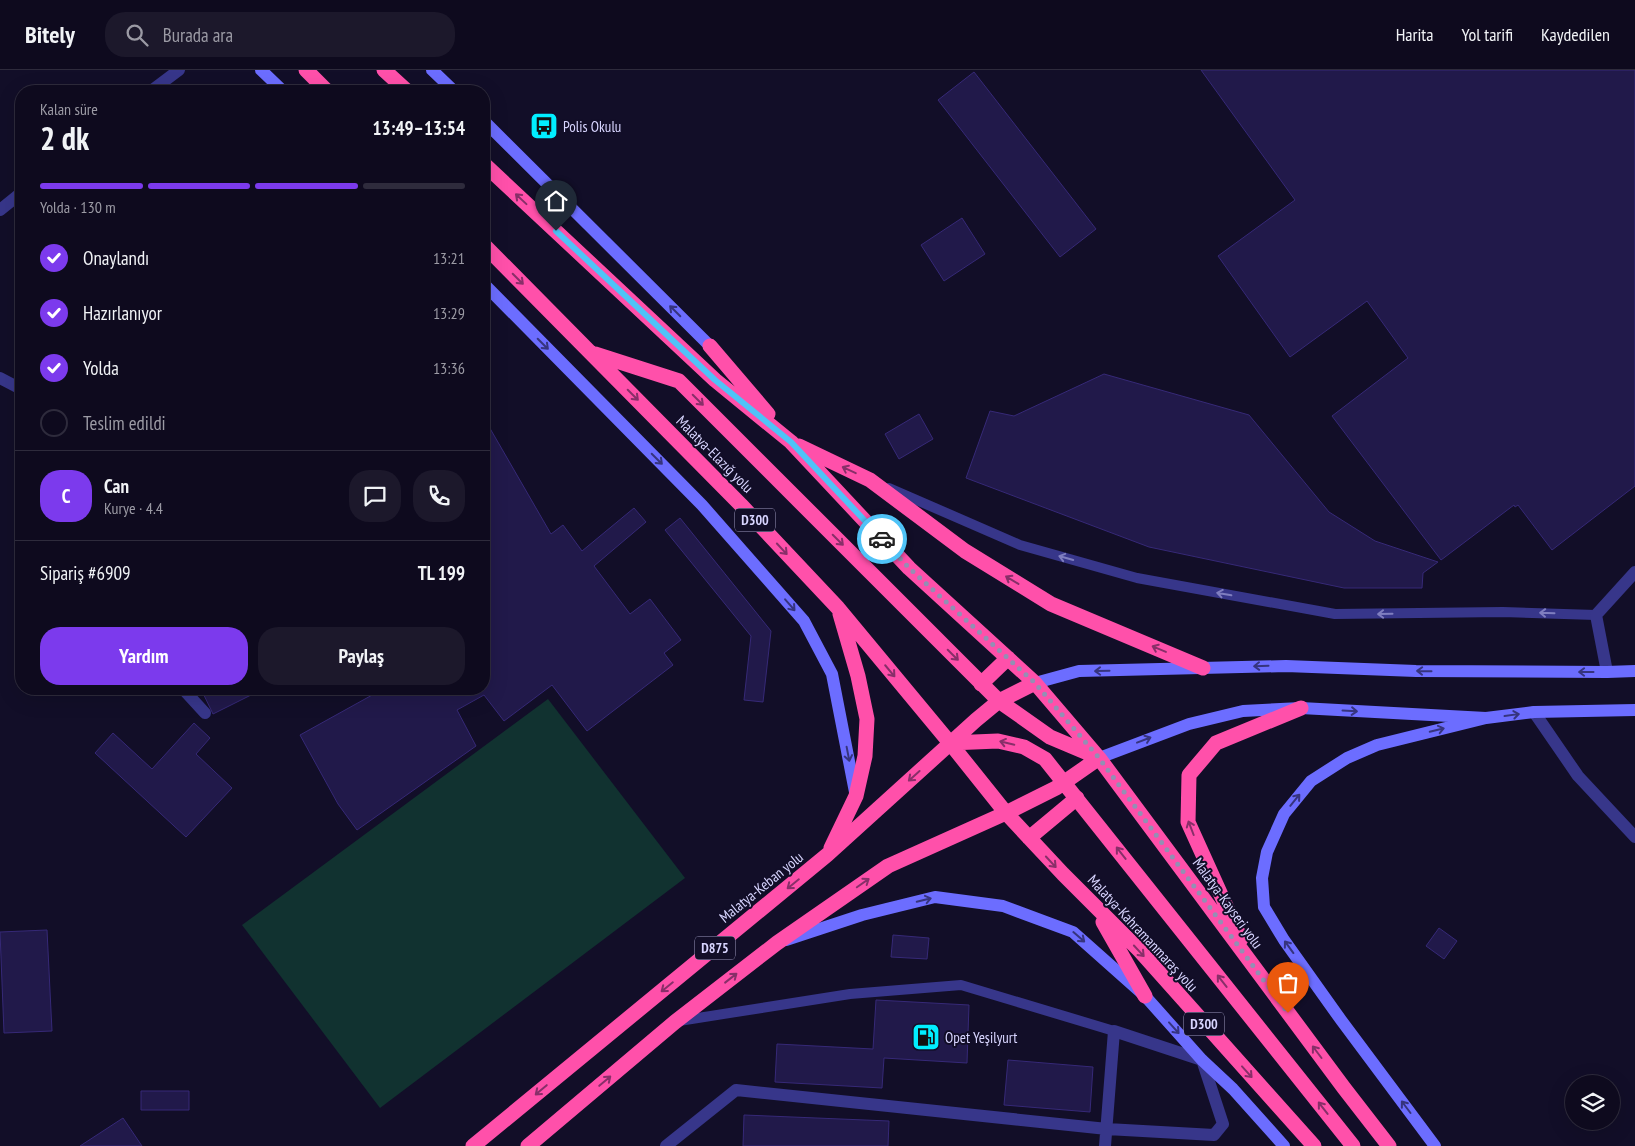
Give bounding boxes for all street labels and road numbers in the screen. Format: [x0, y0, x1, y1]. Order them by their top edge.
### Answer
street label: Malatya-Elazığ yolu [672, 411, 758, 497]
road number: D300 [735, 508, 775, 532]
street label: Malatya-Keban yolu [715, 847, 807, 927]
street label: Malatya-Kayseri yolu [1189, 854, 1267, 952]
street label: Malatya-Kahramanmaraş yolu [1084, 870, 1202, 996]
road number: D875 [695, 936, 735, 960]
road number: D300 [1184, 1012, 1224, 1036]

